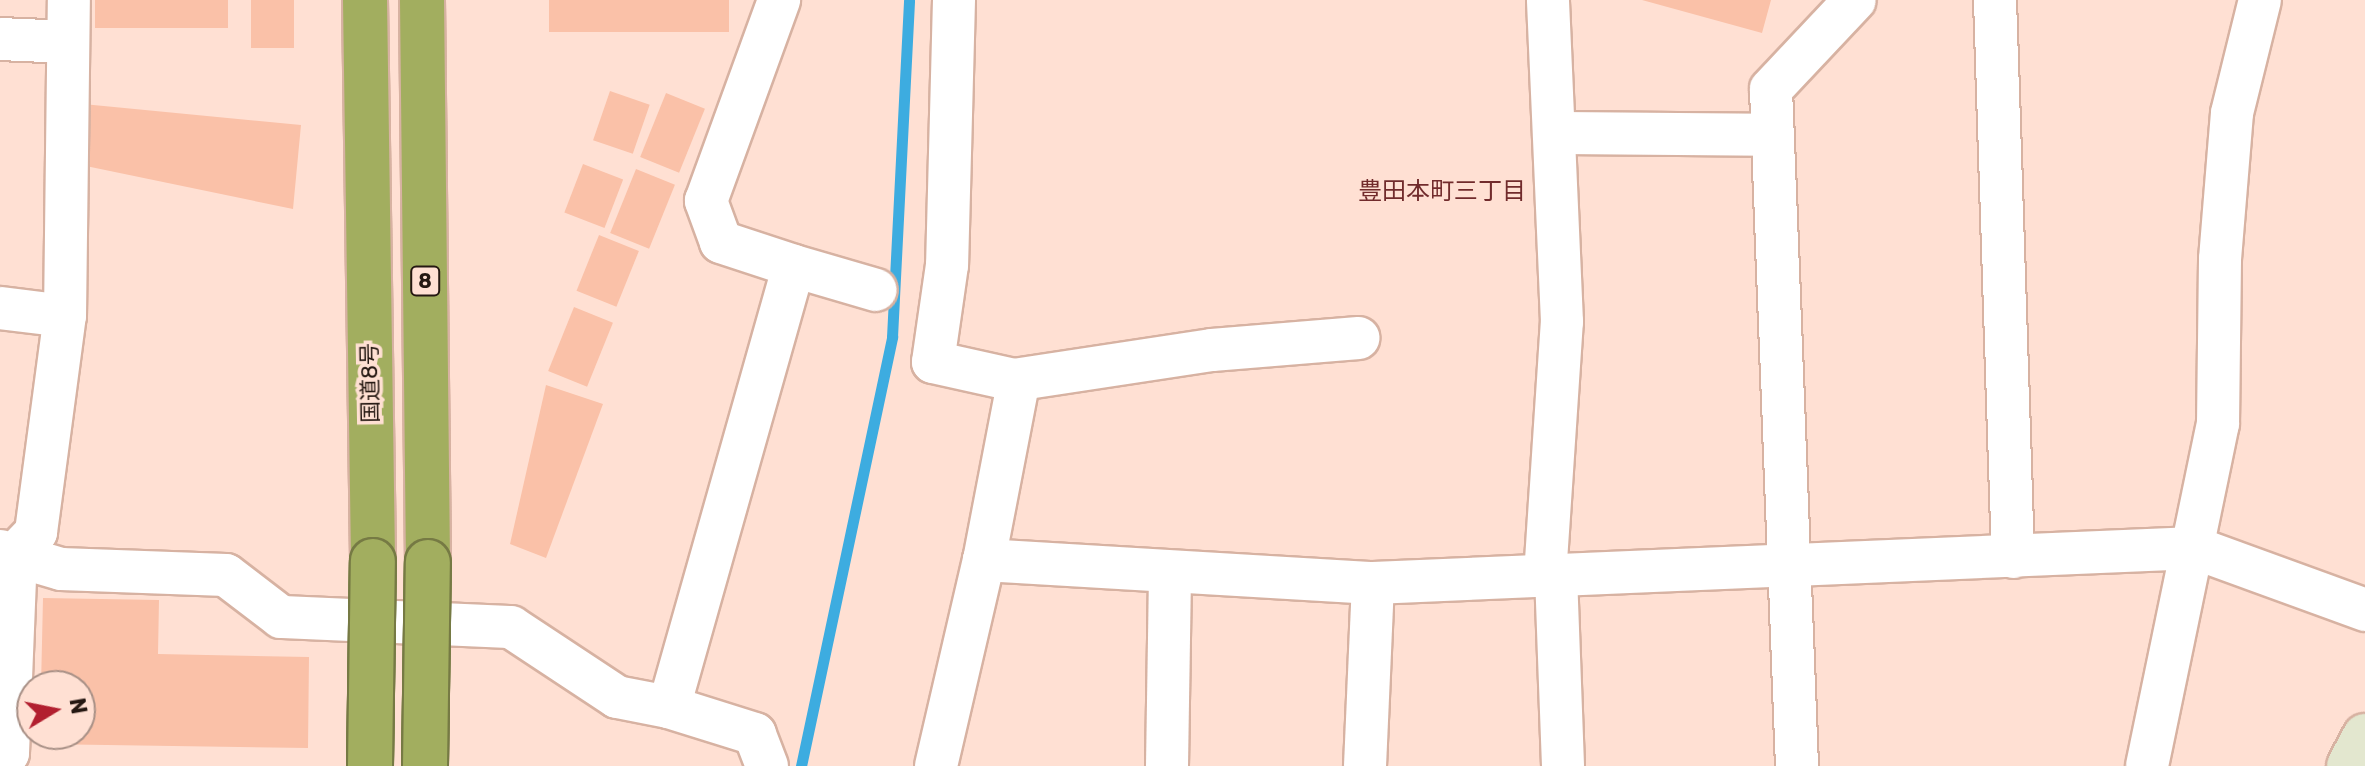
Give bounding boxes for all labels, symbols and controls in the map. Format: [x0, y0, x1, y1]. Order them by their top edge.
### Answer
district label: 豊田本町三丁目 [1358, 178, 1526, 206]
road number: 8 [409, 265, 441, 297]
street label: 国道8号 [356, 343, 384, 423]
north arrow [16, 670, 96, 750]
text: N [63, 696, 93, 716]

